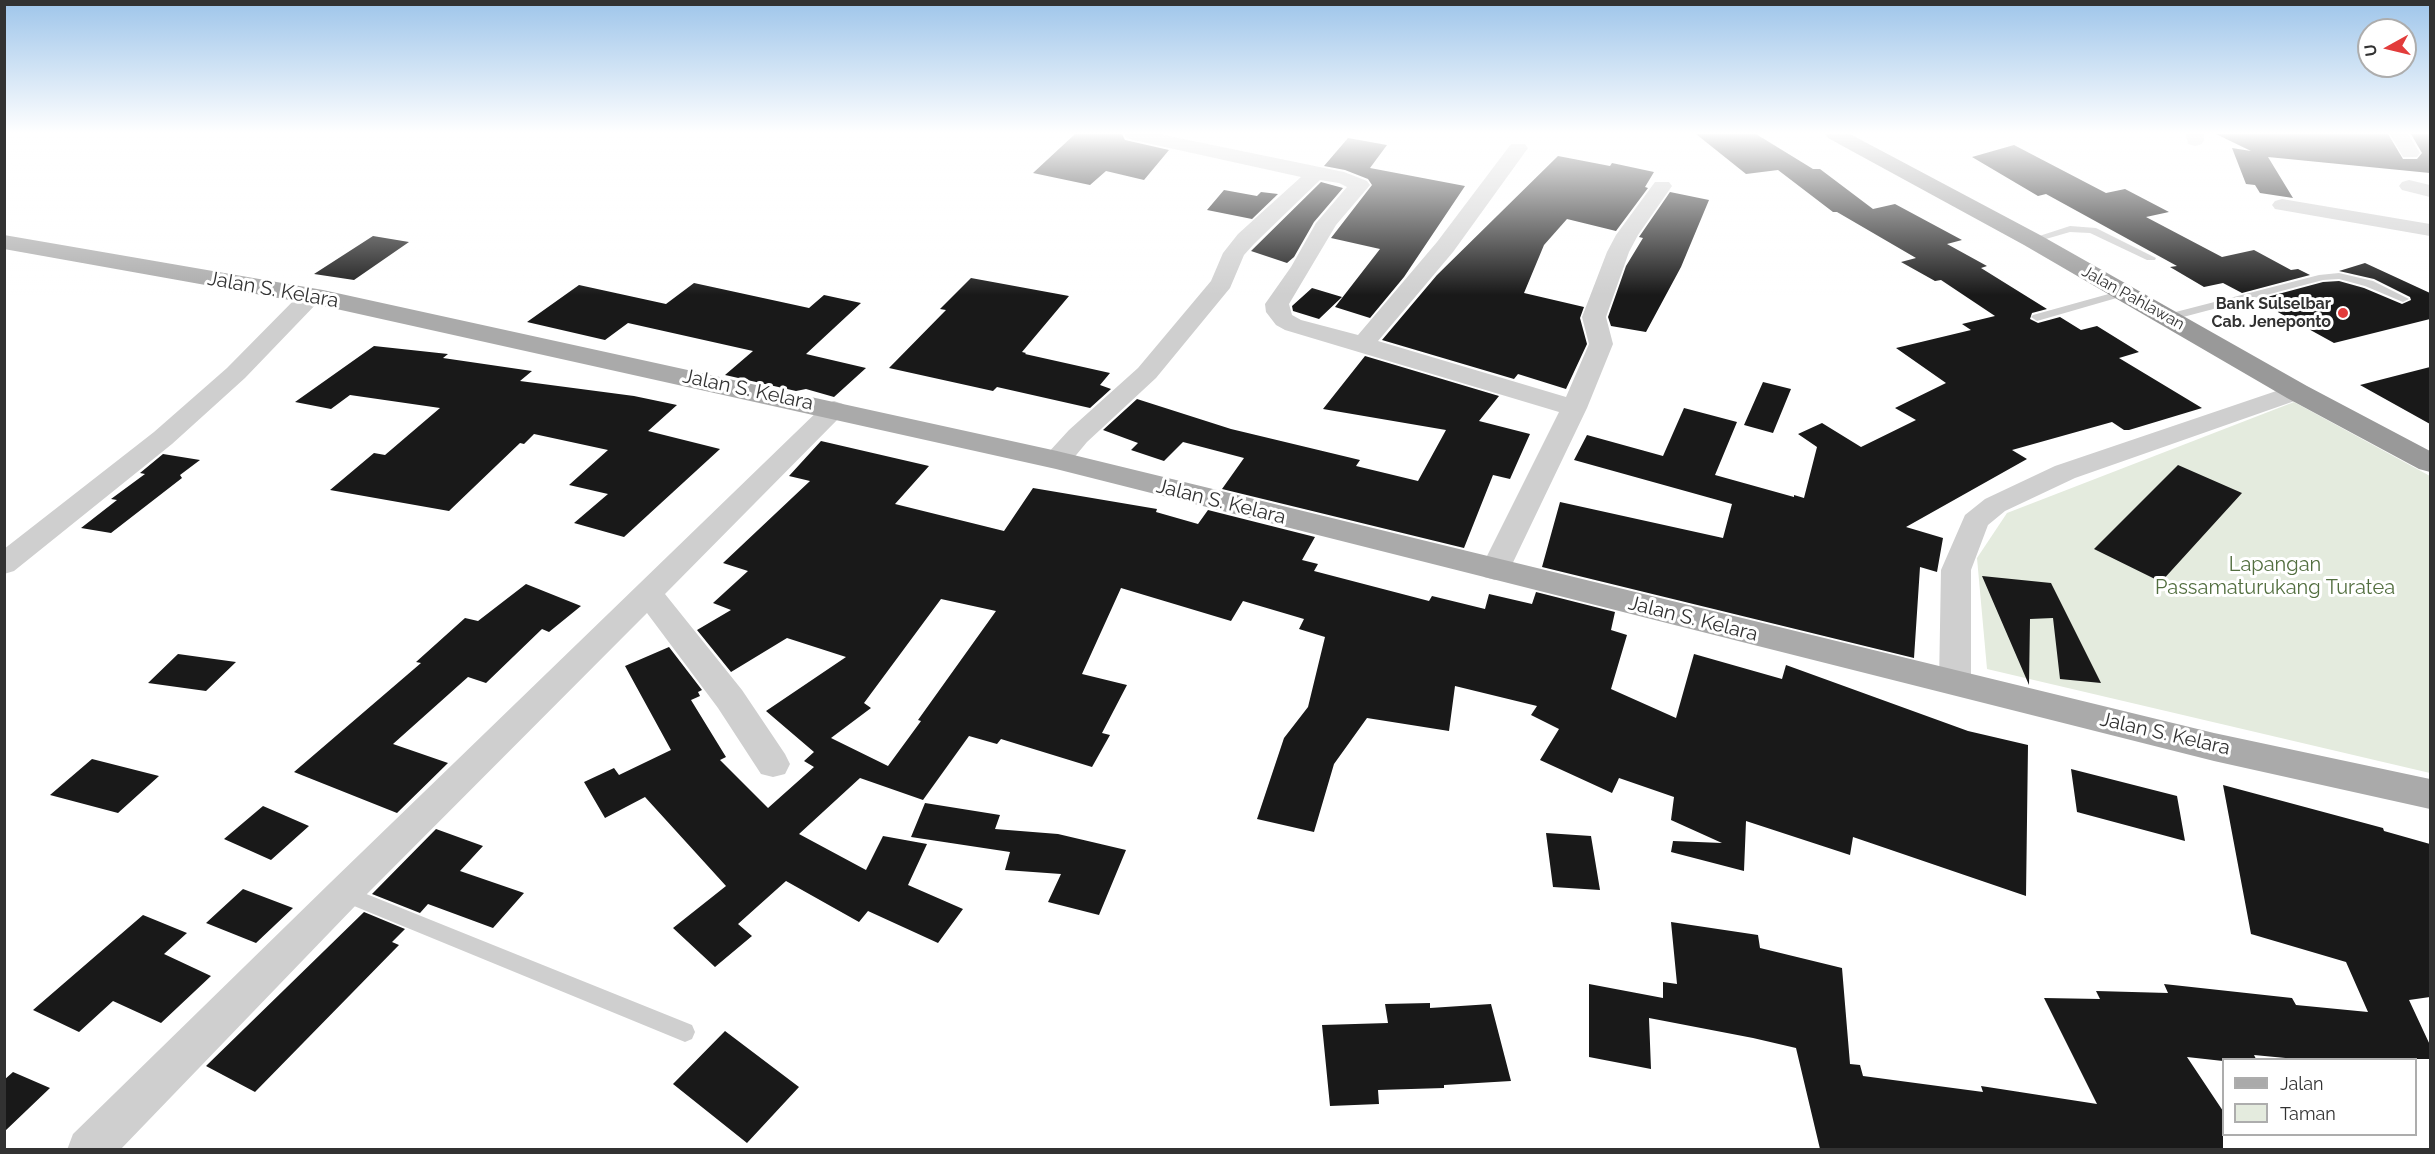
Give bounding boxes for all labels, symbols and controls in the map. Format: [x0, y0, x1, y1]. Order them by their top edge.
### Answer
north arrow [2357, 18, 2417, 78]
text: U [2360, 43, 2381, 58]
street label: Jalan Pahlawan [2078, 262, 2188, 334]
street label: Jalan S. Kelara [206, 267, 340, 313]
place label: Bank Sulselbar Cab. Jeneponto [2212, 294, 2331, 332]
marker: Bank Sulselbar Cab. Jeneponto [2336, 306, 2350, 320]
street label: Jalan S. Kelara [681, 364, 815, 416]
street label: Jalan S. Kelara [1154, 474, 1288, 530]
park label: Lapangan Passamaturukang Turatea [2155, 553, 2395, 600]
street label: Jalan S. Kelara [1626, 591, 1760, 647]
street label: Jalan S. Kelara [2098, 707, 2232, 761]
legend [2222, 1058, 2417, 1136]
text: Jalan [2280, 1073, 2324, 1094]
text: Taman [2280, 1103, 2336, 1124]

